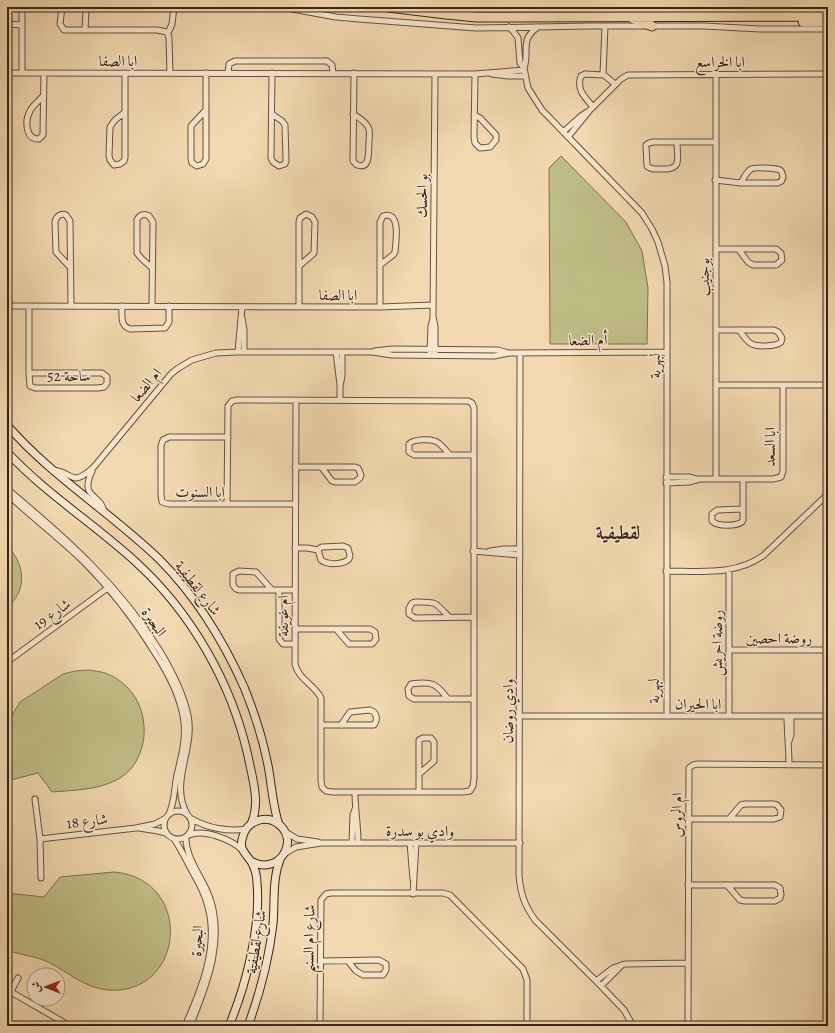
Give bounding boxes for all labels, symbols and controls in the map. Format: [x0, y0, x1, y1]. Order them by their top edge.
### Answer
street label: ابا الصفا [99, 51, 137, 71]
street label: ابا الخراسع [695, 52, 745, 76]
street label: بو الحسك [412, 174, 432, 218]
street label: بوجنيب [694, 258, 714, 296]
street label: ابا الصفا [319, 285, 357, 305]
street label: أم الضعا [568, 329, 608, 353]
street label: لبهرية [645, 353, 665, 379]
street label: ام الضعا [126, 364, 168, 408]
street label: ساحة 52 [47, 366, 91, 386]
street label: ابا السعد [760, 427, 780, 467]
street label: ابا السنوت [175, 482, 225, 502]
district label: لقطيفية [596, 520, 640, 546]
street label: شارع لقطيفية [168, 557, 226, 621]
street label: شارع 19 [30, 594, 76, 637]
street label: ام غويفة [273, 595, 296, 637]
street label: البحيرة [137, 603, 171, 641]
street label: روضة احريش [707, 610, 727, 676]
street label: روضة احصين [746, 628, 812, 648]
street label: لبهرية [644, 678, 664, 704]
street label: وادي روضان [498, 679, 520, 743]
street label: ابا الحيران [675, 694, 721, 714]
street label: ام الروس [667, 793, 690, 837]
street label: شارع 18 [65, 809, 109, 836]
street label: وادي بو سدرة [386, 821, 454, 843]
street label: شارع ام السنيم [298, 905, 325, 973]
street label: شارع لقطيفية [241, 909, 274, 976]
street label: البحيرة [186, 925, 208, 957]
north arrow [26, 967, 66, 1007]
text: ش [29, 981, 44, 992]

